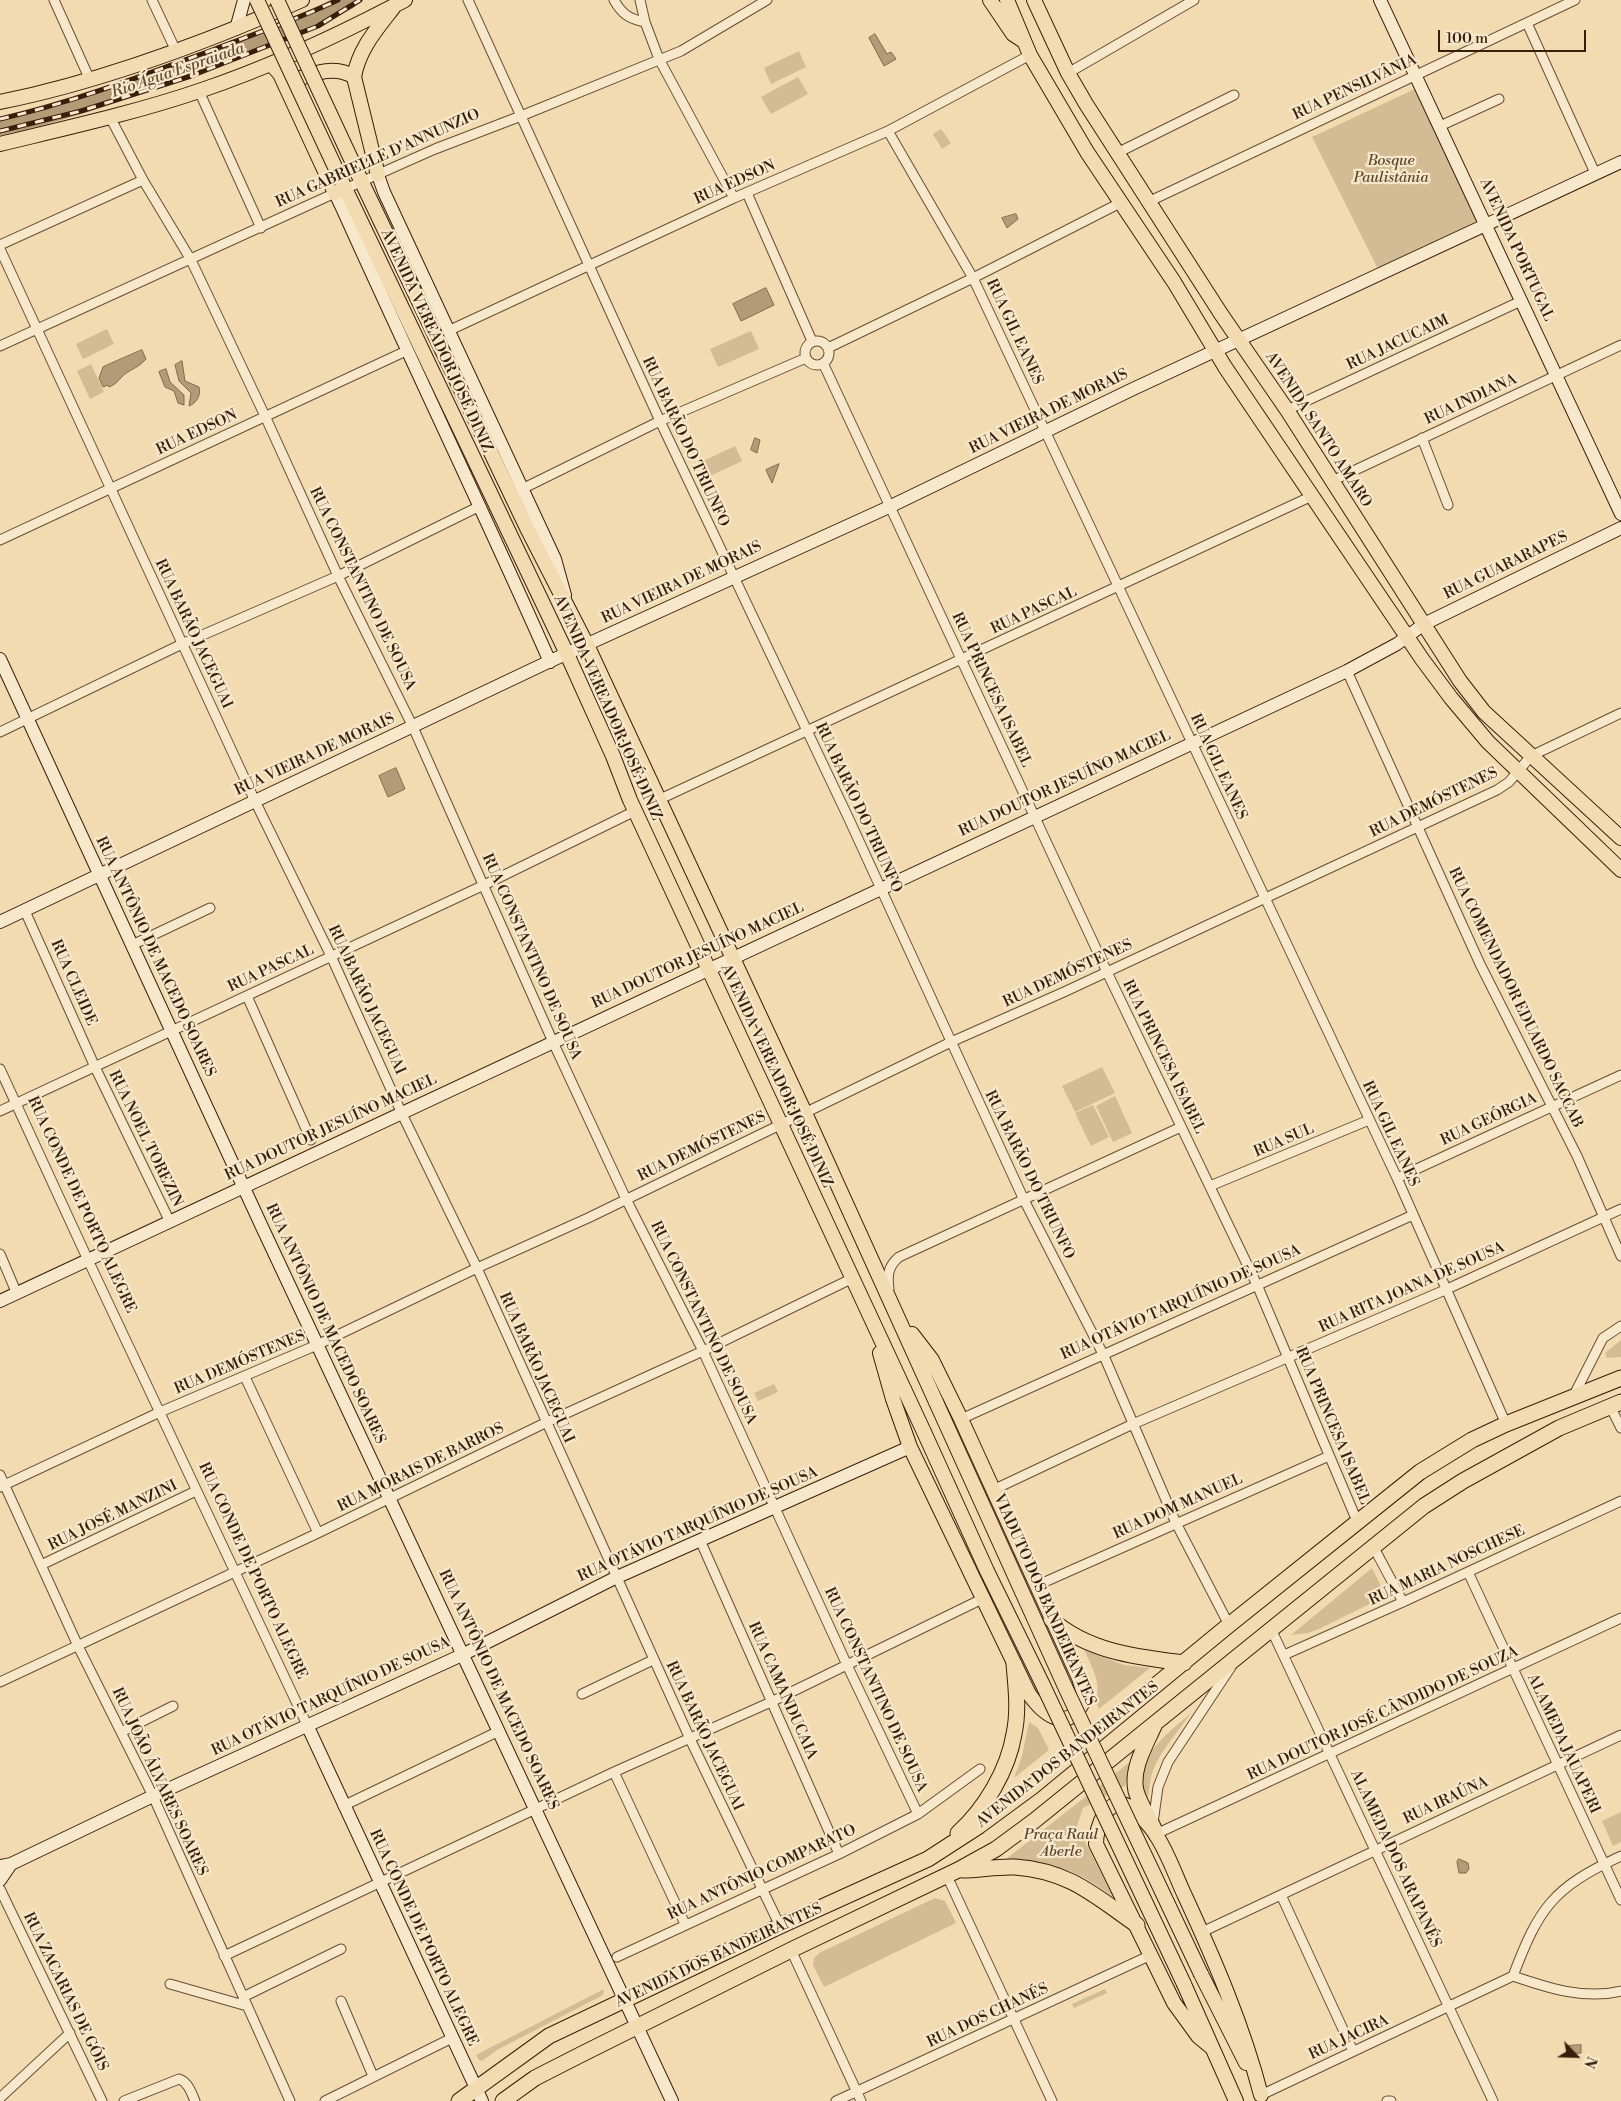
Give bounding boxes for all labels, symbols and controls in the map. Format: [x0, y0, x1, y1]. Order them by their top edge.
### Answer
scale bar [1441, 20, 1588, 52]
text: 100 m [1446, 29, 1488, 48]
water label: Rio Água Espraiada [109, 39, 247, 103]
street label: RUA PENSILVÂNIA [1290, 51, 1420, 125]
street label: RUA GABRIELLE D'ANNUNZIO [273, 106, 483, 212]
park label: Bosque Paulistânia [1353, 152, 1429, 187]
street label: RUA EDSON [692, 157, 778, 209]
street label: AVENIDA PORTUGAL [1475, 176, 1557, 324]
street label: AVENIDA VEREADOR JOSÉ DINIZ [376, 226, 496, 456]
street label: RUA GIL EANES [982, 276, 1046, 388]
street label: RUA JACUCAIM [1344, 311, 1452, 375]
street label: AVENIDA SANTO AMARO [1261, 349, 1375, 511]
street label: RUA BARÃO DO TRIUNFO [638, 354, 732, 530]
street label: RUA VIEIRA DE MORAIS [967, 366, 1131, 458]
street label: RUA INDIANA [1422, 371, 1520, 429]
street label: RUA EDSON [154, 406, 240, 460]
street label: RUA CONSTANTINO DE SOUSA [305, 484, 419, 694]
street label: RUA GUARARAPES [1441, 528, 1571, 604]
street label: RUA VIEIRA DE MORAIS [599, 538, 765, 628]
street label: RUA BARÃO JACEGUAI [150, 556, 236, 712]
street label: RUA PASCAL [988, 583, 1080, 639]
street label: AVENIDA VEREADOR JOSÉ DINIZ [549, 593, 665, 823]
street label: RUA PRINCESA ISABEL [947, 610, 1035, 770]
street label: RUA VIEIRA DE MORAIS [232, 710, 398, 800]
street label: RUA GIL EANES [1186, 711, 1250, 823]
street label: RUA BARÃO DO TRIUNFO [811, 720, 905, 896]
street label: RUA DOUTOR JESUÍNO MACIEL [956, 727, 1174, 841]
street label: RUA DEMÓSTENES [1367, 764, 1501, 842]
street label: RUA ANTÔNIO DE MACEDO SOARES [91, 834, 219, 1080]
street label: RUA CONSTANTINO DE SOUSA [477, 851, 585, 1063]
street label: RUA COMENDADOR EDUARDO SACCAB [1444, 865, 1586, 1131]
street label: RUA DOUTOR JESUÍNO MACIEL [589, 899, 807, 1013]
street label: RUA BARÃO JACEGUAI [323, 922, 409, 1078]
street label: RUA DEMÓSTENES [1001, 936, 1135, 1012]
street label: RUA CLEIDE [46, 937, 100, 1029]
street label: RUA PASCAL [225, 941, 317, 997]
street label: AVENIDA VEREADOR JOSÉ DINIZ [716, 961, 836, 1191]
street label: RUA PRINCESA ISABEL [1118, 977, 1208, 1137]
street label: RUA NOEL TOREZIN [104, 1068, 186, 1210]
street label: RUA DOUTOR JESUÍNO MACIEL [222, 1071, 440, 1185]
street label: RUA GIL EANES [1358, 1078, 1422, 1190]
street label: RUA BARÃO DO TRIUNFO [980, 1088, 1078, 1262]
street label: RUA GEÓRGIA [1438, 1090, 1540, 1150]
street label: RUA CONDE DE PORTO ALEGRE [23, 1094, 139, 1316]
street label: RUA DEMÓSTENES [635, 1108, 769, 1186]
street label: RUA SUL [1251, 1120, 1317, 1162]
street label: RUA ANTÔNIO DE MACEDO SOARES [261, 1201, 389, 1447]
street label: RUA CONSTANTINO DE SOUSA [646, 1218, 760, 1428]
street label: RUA RITA JOANA DE SOUSA [1316, 1239, 1508, 1337]
street label: RUA OTÁVIO TARQUÍNIO DE SOUSA [1058, 1242, 1304, 1364]
street label: RUA BARÃO JACEGUAI [495, 1290, 577, 1446]
street label: RUA DEMÓSTENES [172, 1327, 308, 1399]
street label: RUA PRINCESA ISABEL [1291, 1345, 1373, 1507]
street label: RUA MORAIS DE BARROS [335, 1420, 507, 1516]
street label: RUA CONDE DE PORTO ALEGRE [194, 1460, 310, 1682]
street label: RUA OTÁVIO TARQUÍNIO DE SOUSA [575, 1464, 821, 1586]
street label: RUA DOM MANUEL [1111, 1470, 1245, 1544]
street label: RUA JOSÉ MANZINI [46, 1477, 180, 1555]
street label: VIADUTO DOS BANDEIRANTES [989, 1491, 1099, 1709]
street label: RUA MARIA NOSCHESE [1366, 1522, 1528, 1610]
street label: RUA ANTÔNIO DE MACEDO SOARES [434, 1567, 562, 1813]
street label: RUA CONSTANTINO DE SOUSA [820, 1585, 930, 1795]
street label: RUA CAMANDUCAIA [744, 1619, 820, 1763]
street label: RUA OTÁVIO TARQUÍNIO DE SOUSA [209, 1634, 453, 1760]
street label: RUA DOUTOR JOSÉ CÂNDIDO DE SOUZA [1245, 1643, 1521, 1785]
street label: RUA BARÃO JACEGUAI [661, 1658, 747, 1814]
street label: ALAMEDA JAUAPERI [1523, 1671, 1603, 1817]
street label: AVENIDA DOS BANDEIRANTES [973, 1678, 1163, 1832]
street label: RUA JOÃO ÁLVARES SOARES [107, 1685, 211, 1879]
street label: ALAMEDA DOS ARAPANÉS [1346, 1767, 1444, 1951]
street label: RUA IRAÚNA [1401, 1773, 1491, 1829]
street label: RUA ANTÔNIO COMPARATO [665, 1821, 859, 1925]
park label: Praça Raul Aberle [1024, 1826, 1098, 1861]
street label: RUA CONDE DE PORTO ALEGRE [365, 1827, 481, 2049]
street label: AVENIDA DOS BANDEIRANTES [613, 1900, 825, 2012]
street label: RUA ZACARIAS DE GÓIS [19, 1910, 111, 2074]
street label: RUA DOS CHANÉS [924, 1980, 1052, 2052]
street label: RUA JACIRA [1306, 2012, 1392, 2064]
north arrow [1551, 2031, 1601, 2081]
text: N [1579, 2053, 1600, 2071]

